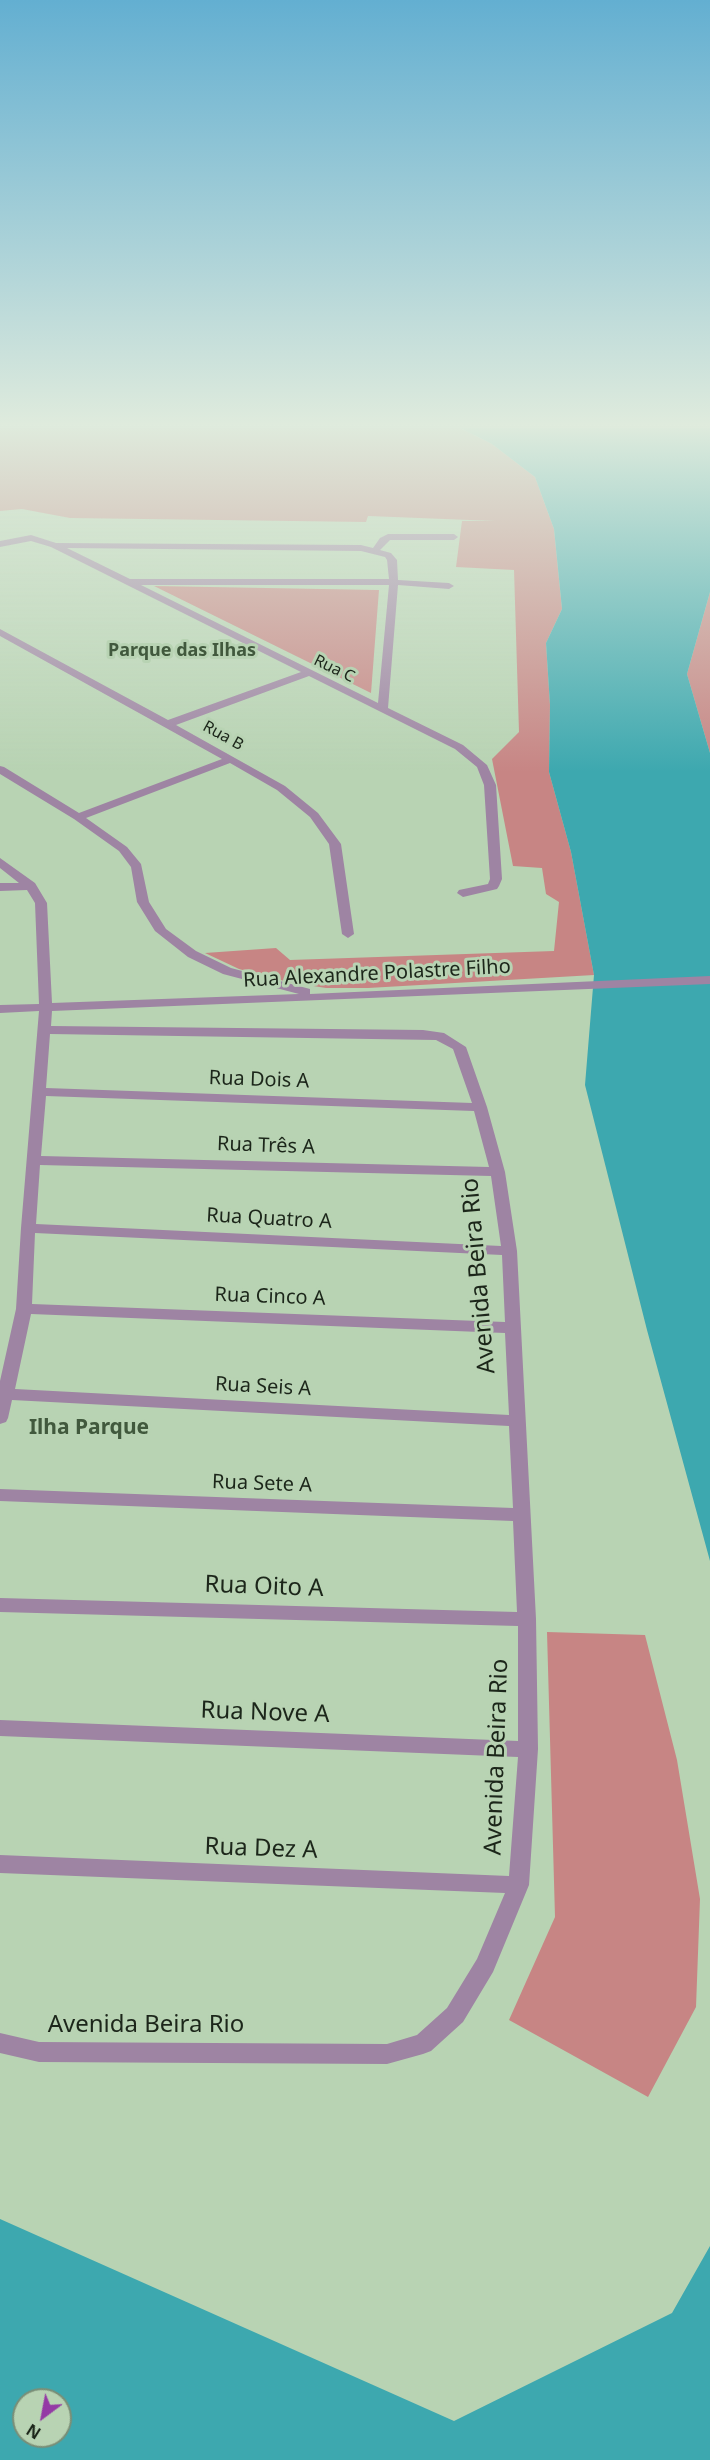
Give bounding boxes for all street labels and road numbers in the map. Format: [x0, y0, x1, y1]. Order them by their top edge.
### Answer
street label: Rua C [310, 651, 358, 687]
street label: Rua B [199, 717, 247, 755]
street label: Rua Alexandre Polastre Filho [243, 955, 511, 993]
street label: Rua Dois A [208, 1066, 310, 1094]
street label: Rua Três A [217, 1132, 315, 1160]
street label: Avenida Beira Rio [456, 1177, 502, 1375]
street label: Rua Quatro A [206, 1204, 332, 1234]
street label: Rua Cinco A [214, 1283, 326, 1311]
street label: Rua Seis A [214, 1372, 312, 1402]
street label: Rua Sete A [212, 1470, 312, 1498]
street label: Rua Oito A [204, 1571, 324, 1603]
street label: Avenida Beira Rio [479, 1658, 515, 1856]
street label: Rua Nove A [200, 1696, 330, 1730]
street label: Rua Dez A [204, 1833, 318, 1865]
street label: Avenida Beira Rio [48, 2011, 244, 2039]

